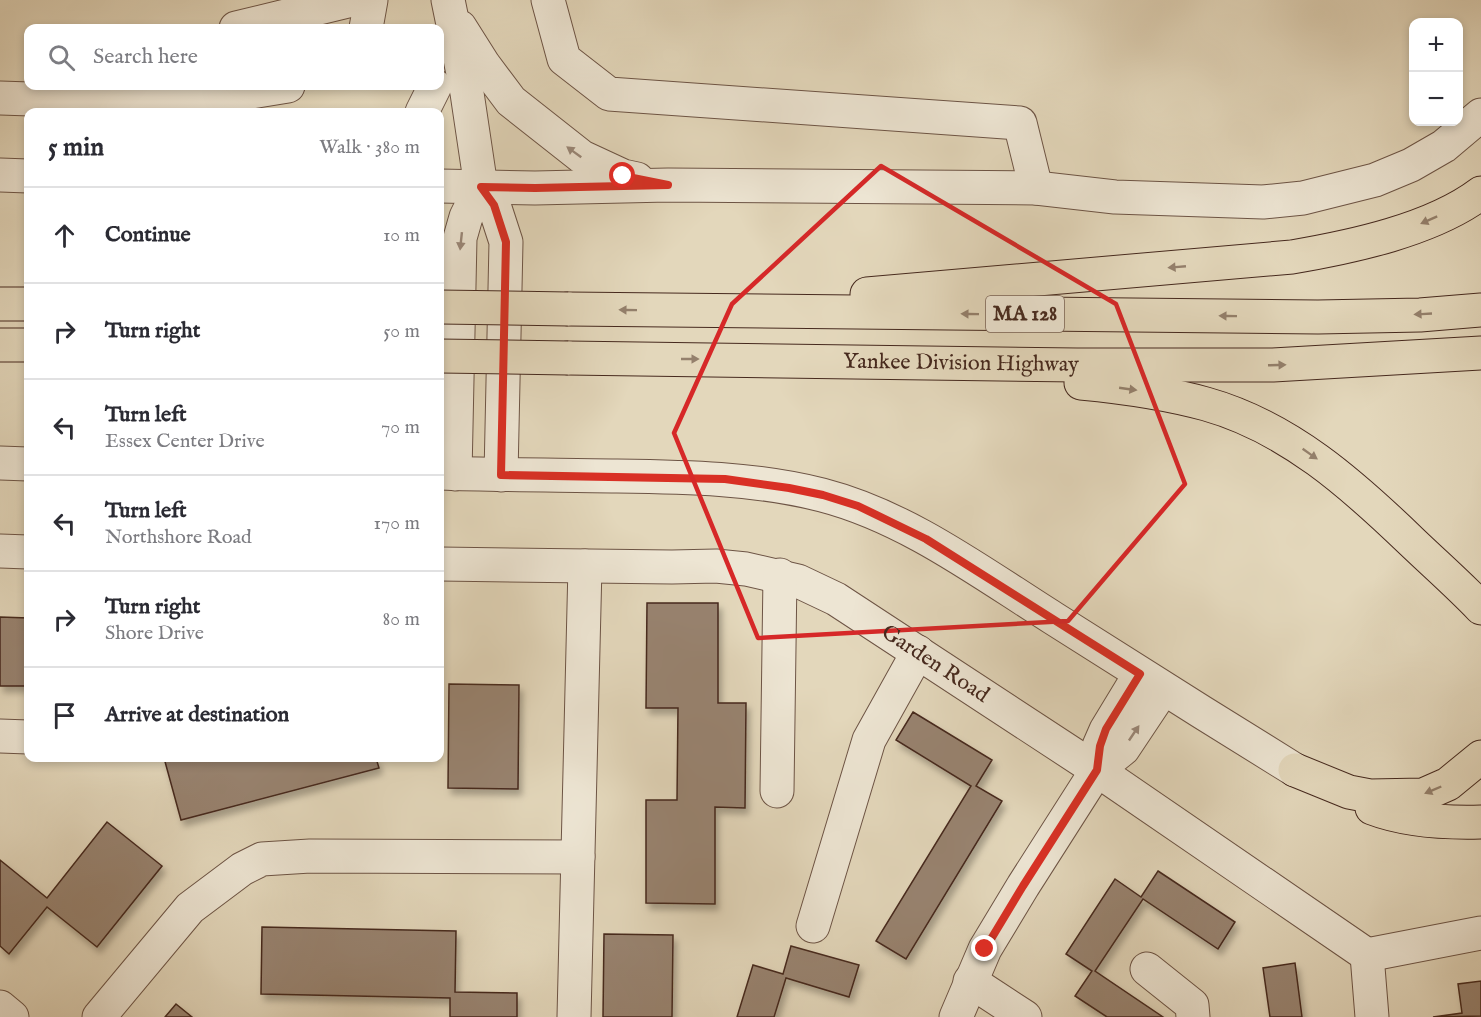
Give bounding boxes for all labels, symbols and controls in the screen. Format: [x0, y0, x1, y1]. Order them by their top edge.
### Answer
map controls [1409, 18, 1463, 126]
button: + [1409, 18, 1463, 72]
search box [24, 24, 444, 90]
icon: search [45, 41, 78, 74]
text: Search here [93, 43, 198, 71]
button: − [1409, 72, 1463, 126]
text: 5 min [48, 131, 104, 164]
text: Walk · 380 m [319, 135, 420, 160]
one-way arrow [567, 146, 582, 158]
route start [609, 162, 635, 188]
one-way arrow [1420, 215, 1438, 225]
icon: ahead [48, 219, 81, 252]
text: Continue [105, 221, 191, 249]
text: 10 m [383, 223, 420, 248]
one-way arrow [456, 231, 466, 250]
one-way arrow [1168, 262, 1187, 272]
road number: MA 128 [986, 296, 1064, 332]
one-way arrow [618, 305, 637, 315]
one-way arrow [960, 309, 979, 318]
one-way arrow [1413, 310, 1432, 319]
one-way arrow [1218, 311, 1237, 321]
icon: right [48, 315, 81, 348]
text: Turn right [105, 317, 200, 345]
text: 50 m [383, 319, 420, 344]
street label: Yankee Division Highway [843, 348, 1079, 379]
one-way arrow [680, 354, 699, 364]
one-way arrow [1267, 360, 1286, 369]
one-way arrow [1119, 384, 1138, 393]
text: Turn left [105, 401, 187, 429]
icon: left [48, 411, 81, 444]
text: 70 m [381, 415, 420, 440]
text: Essex Center Drive [105, 429, 265, 454]
one-way arrow [1302, 448, 1318, 459]
text: Turn left [105, 497, 187, 525]
icon: left [48, 507, 81, 540]
text: 170 m [374, 511, 420, 536]
text: Northshore Road [105, 525, 252, 550]
text: Turn right [105, 593, 200, 621]
icon: right [48, 603, 81, 636]
text: 80 m [383, 607, 420, 632]
street label: Garden Road [876, 618, 994, 710]
text: Shore Drive [105, 621, 204, 646]
icon: arrive [48, 699, 81, 732]
text: Arrive at destination [105, 701, 289, 729]
one-way arrow [1128, 725, 1139, 741]
one-way arrow [1424, 785, 1442, 795]
route end [971, 935, 997, 961]

